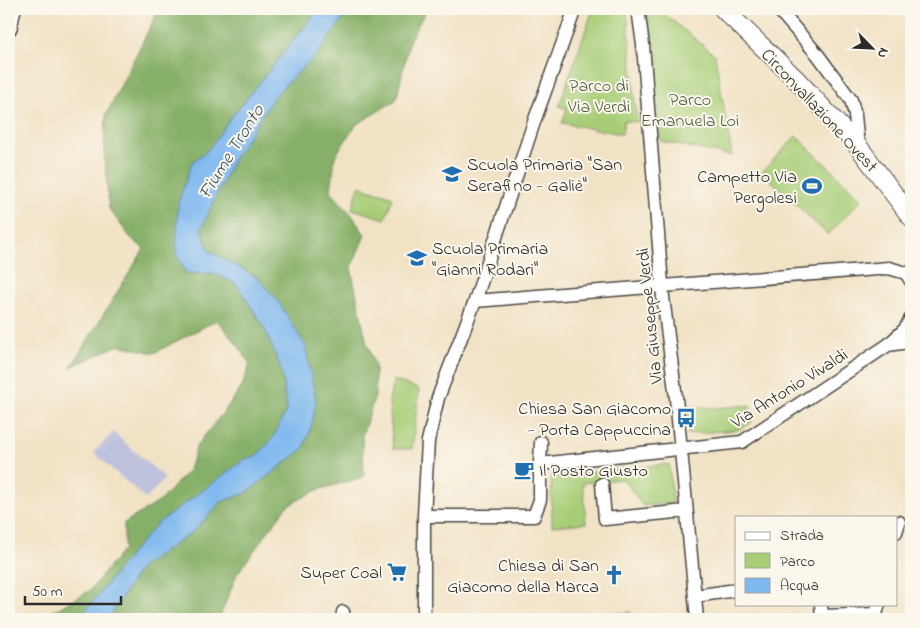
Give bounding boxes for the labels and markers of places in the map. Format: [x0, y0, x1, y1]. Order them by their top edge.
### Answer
place label: Scuola Primaria "San Serafino - Galiè" [467, 153, 622, 200]
school or university icon: Scuola Primaria "San Serafino - Galiè" [441, 163, 463, 185]
place label: Campetto Via Pergolesi [697, 165, 797, 213]
sports icon: Campetto Via Pergolesi [801, 175, 823, 197]
place label: Scuola Primaria "Gianni Rodari" [432, 237, 548, 284]
school or university icon: Scuola Primaria "Gianni Rodari" [406, 247, 428, 269]
place label: Chiesa San Giacomo - Porta Cappuccina [518, 397, 671, 444]
bus stop icon: Chiesa San Giacomo - Porta Cappuccina [675, 407, 697, 429]
cafe icon: Il Posto Giusto [513, 459, 535, 481]
place label: Il Posto Giusto [539, 459, 648, 485]
place label: Chiesa di San Giacomo della Marca [447, 554, 599, 601]
place label: Super Coal [300, 561, 382, 587]
supermarket icon: Super Coal [386, 561, 408, 583]
church icon: Chiesa di San Giacomo della Marca [603, 564, 625, 586]

